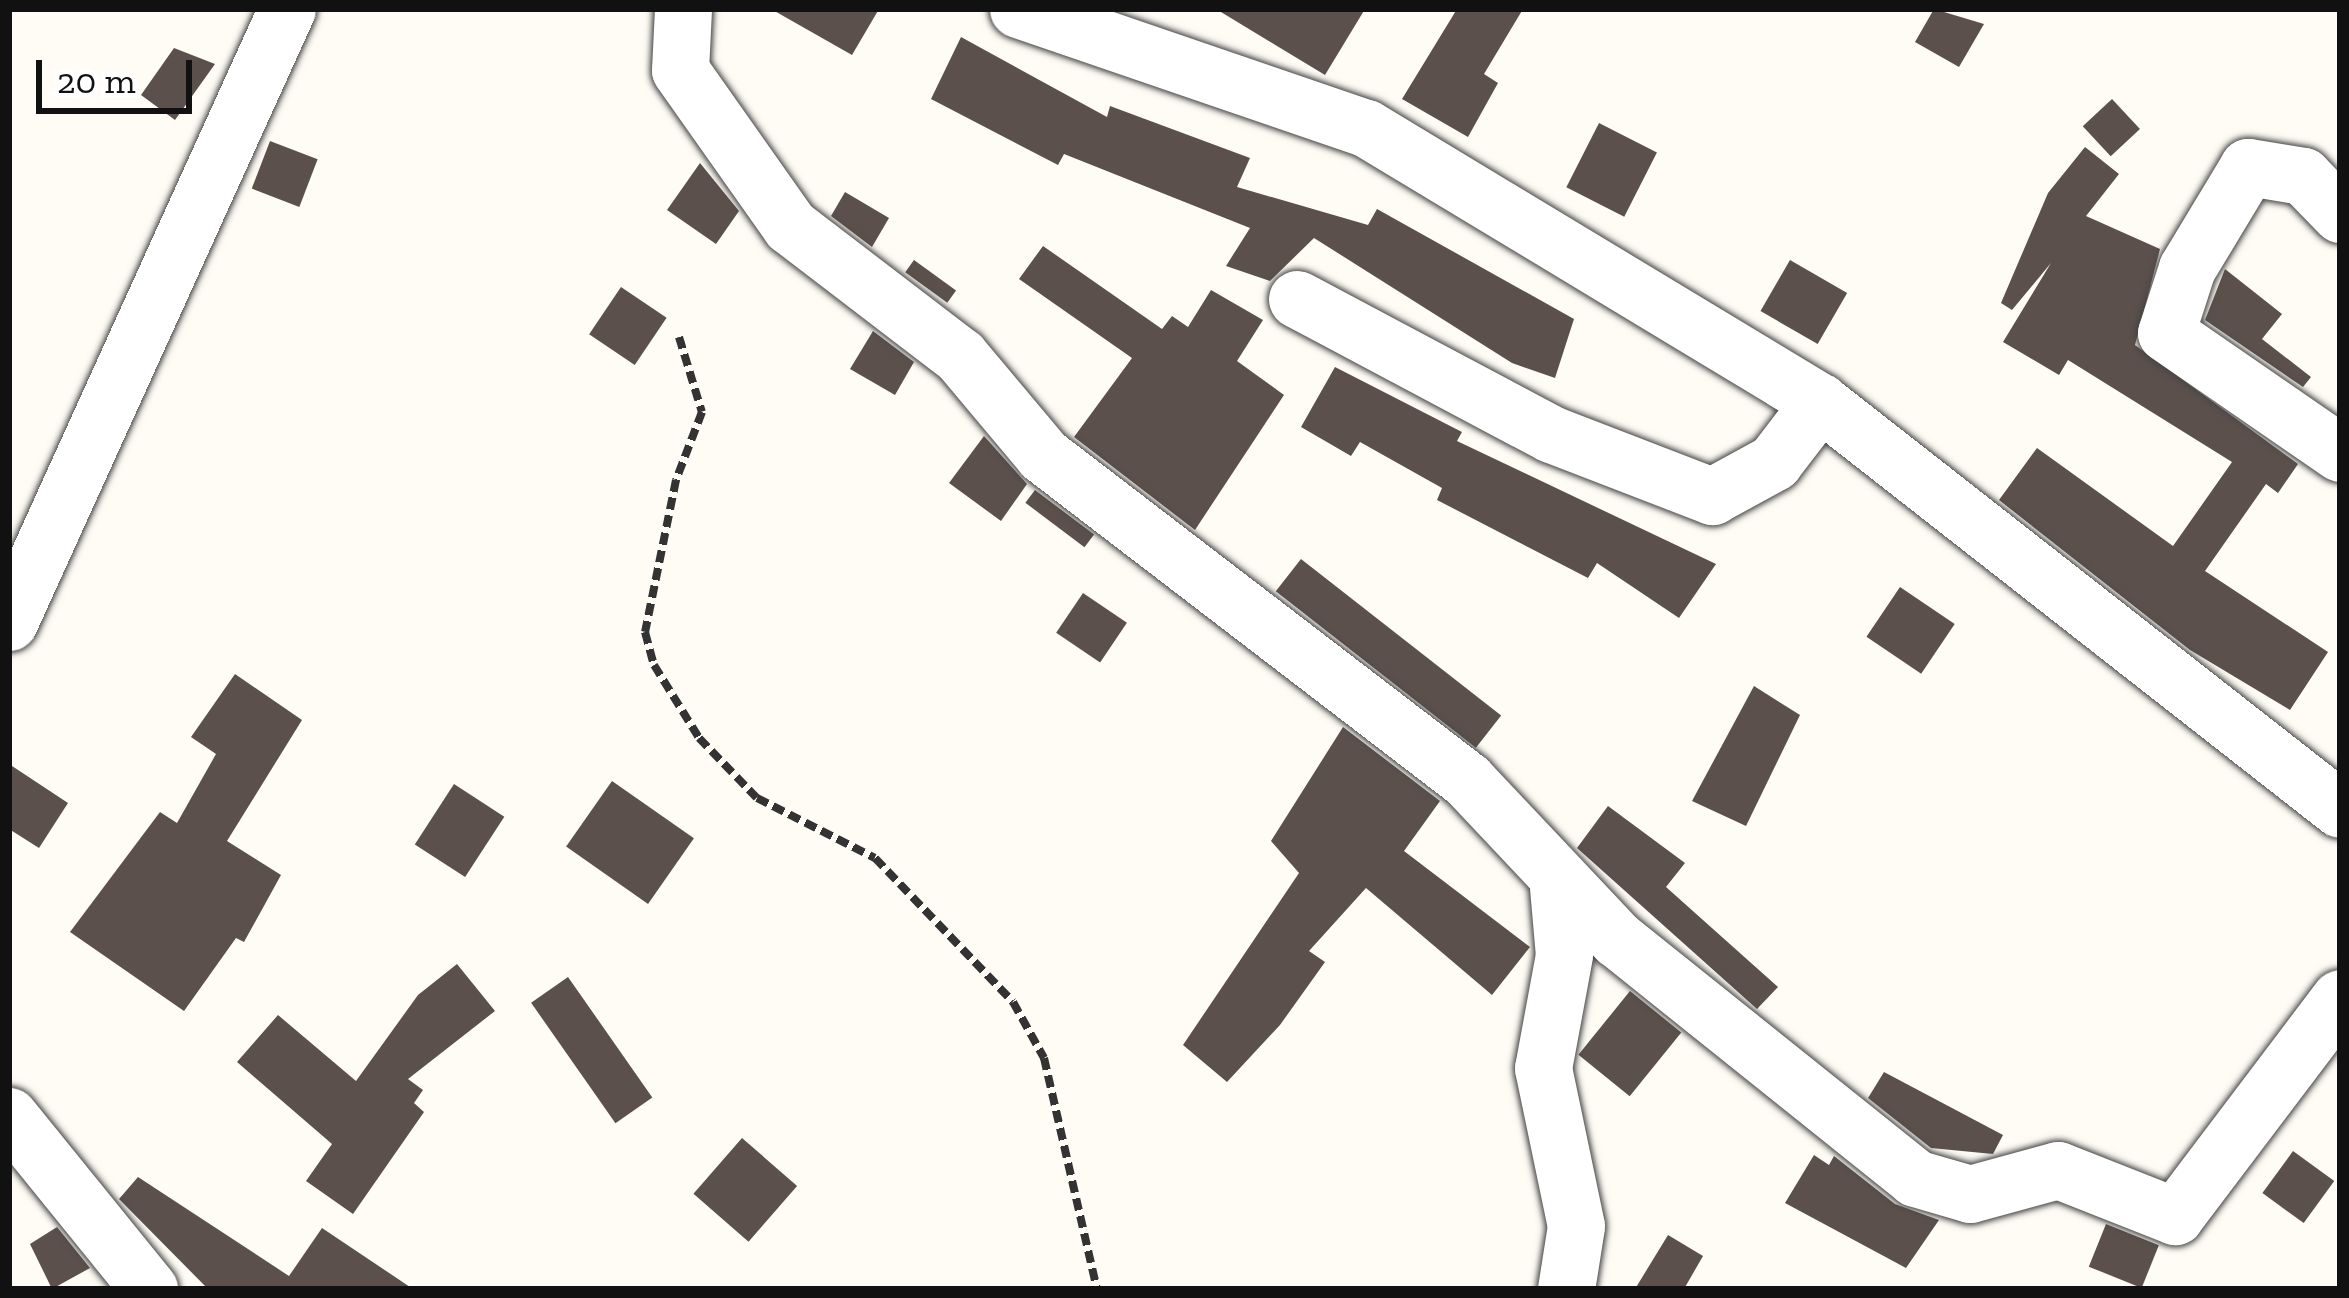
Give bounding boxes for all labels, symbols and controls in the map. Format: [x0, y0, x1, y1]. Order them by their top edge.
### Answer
scale bar [42, 36, 198, 110]
text: 20 m [57, 59, 136, 102]

